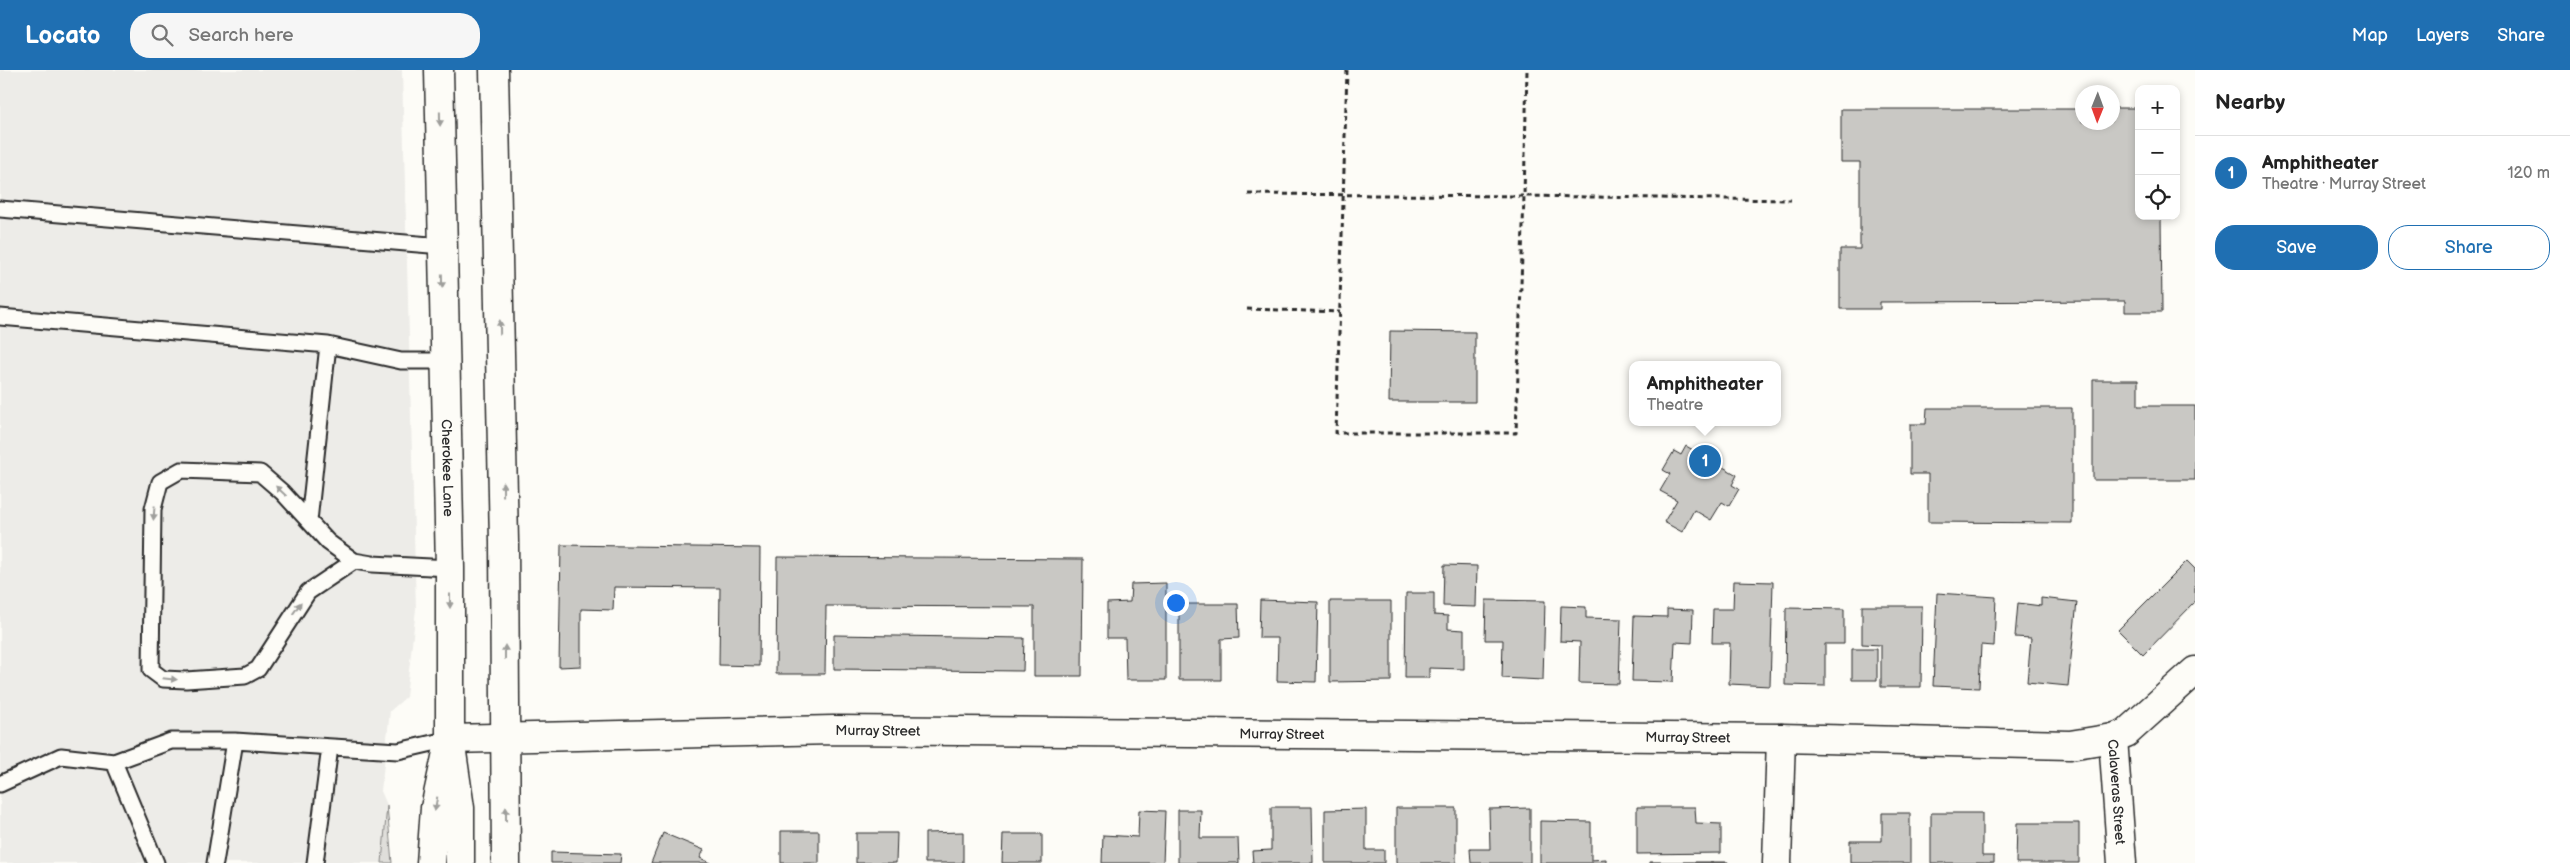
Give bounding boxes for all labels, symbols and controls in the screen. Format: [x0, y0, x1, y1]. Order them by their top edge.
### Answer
search box [130, 13, 480, 58]
text: Locato [25, 21, 100, 50]
icon: search [148, 21, 176, 49]
text: Search here [188, 24, 294, 47]
text: Map [2352, 25, 2388, 46]
text: Layers [2416, 25, 2469, 46]
text: Share [2497, 25, 2545, 46]
north arrow [2075, 85, 2120, 130]
map controls [2135, 85, 2180, 220]
button: + [2135, 85, 2180, 130]
text: Nearby [2215, 90, 2285, 115]
one-way arrow [436, 111, 444, 127]
button: − [2135, 130, 2180, 175]
text: Amphitheater [2262, 152, 2379, 175]
text: 1 [2228, 164, 2234, 183]
text: 120 m [2507, 164, 2550, 183]
button: locate [2135, 175, 2180, 220]
text: Theatre · Murray Street [2262, 175, 2426, 194]
button: Save [2215, 225, 2378, 270]
button: Share [2388, 225, 2550, 270]
one-way arrow [438, 273, 446, 289]
one-way arrow [495, 319, 503, 335]
popup [1629, 361, 1781, 426]
text: Amphitheater [1647, 373, 1763, 396]
text: Theatre [1647, 396, 1703, 415]
street label: Cherokee Lane [438, 419, 457, 517]
pin: 1 [1689, 442, 1721, 480]
one-way arrow [499, 481, 507, 497]
one-way arrow [275, 485, 287, 497]
one-way arrow [149, 505, 157, 521]
your location [1163, 590, 1189, 616]
one-way arrow [446, 593, 454, 609]
one-way arrow [292, 601, 302, 615]
one-way arrow [501, 644, 509, 660]
one-way arrow [163, 675, 179, 683]
street label: Murray Street [835, 722, 921, 740]
street label: Murray Street [1239, 725, 1325, 743]
street label: Murray Street [1645, 729, 1731, 747]
street label: Calaveras Street [2104, 739, 2129, 846]
one-way arrow [432, 796, 440, 812]
one-way arrow [502, 806, 510, 822]

